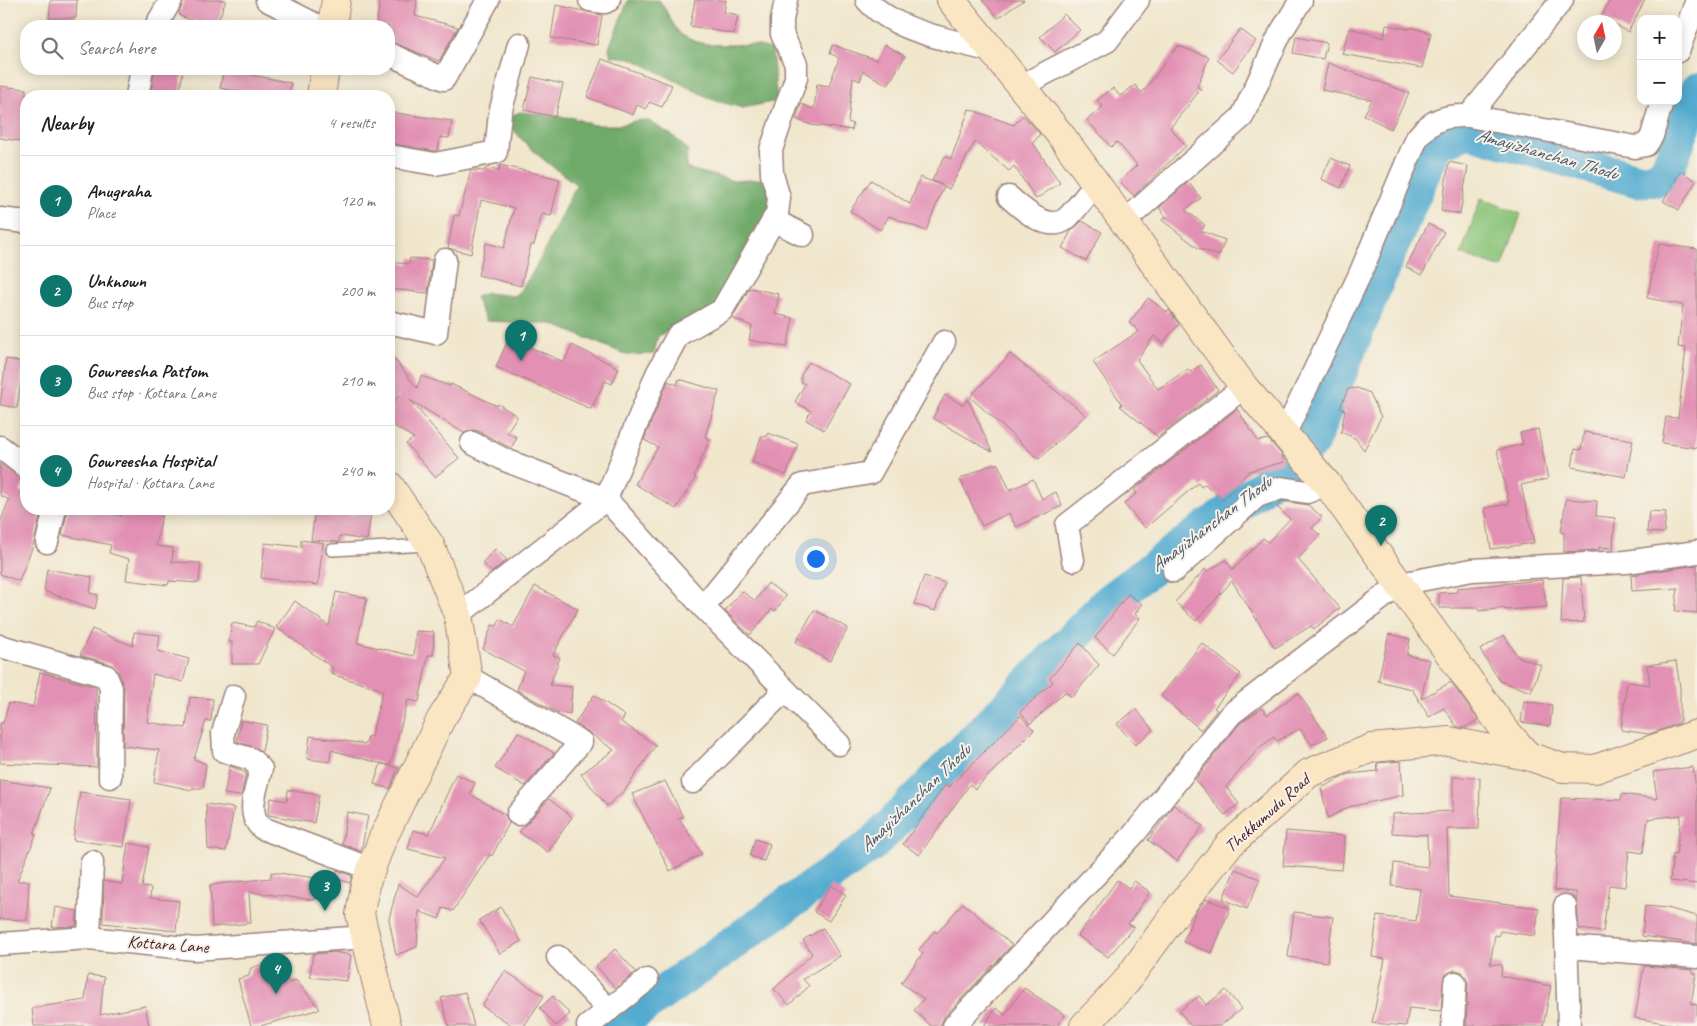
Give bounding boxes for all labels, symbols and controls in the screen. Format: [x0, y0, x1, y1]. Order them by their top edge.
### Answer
north arrow [1577, 15, 1622, 60]
map controls [1637, 15, 1682, 105]
button: + [1637, 15, 1682, 60]
search box [20, 20, 395, 75]
icon: search [38, 34, 66, 62]
text: Search here [78, 36, 155, 60]
button: − [1637, 60, 1682, 105]
text: Nearby [40, 110, 93, 136]
text: 4 results [328, 113, 375, 133]
water label: Amayizhanchan Thodu [1474, 122, 1623, 186]
text: Anugraha [87, 179, 151, 203]
text: 1 [52, 191, 60, 211]
text: 120 m [341, 191, 375, 211]
text: Place [87, 203, 115, 223]
text: Unknown [87, 269, 146, 293]
text: 2 [52, 281, 60, 301]
text: 200 m [341, 281, 375, 301]
text: Bus stop [87, 293, 133, 313]
pin: 1 [505, 320, 537, 361]
text: Gowreesha Pattom [87, 359, 207, 383]
text: 3 [52, 371, 60, 391]
text: 210 m [341, 371, 375, 391]
text: Bus stop · Kottara Lane [87, 383, 216, 403]
text: Gowreesha Hospital [87, 449, 215, 473]
text: 4 [52, 461, 60, 481]
text: 240 m [341, 461, 375, 481]
water label: Amayizhanchan Thodu [1146, 469, 1279, 577]
text: Hospital · Kottara Lane [87, 473, 214, 493]
pin: 2 [1365, 505, 1397, 546]
your location [803, 546, 829, 572]
water label: Amayizhanchan Thodu [854, 737, 978, 857]
street label: Thekkumudu Road [1220, 767, 1317, 857]
pin: 3 [309, 870, 341, 911]
street label: Kottara Lane [127, 930, 210, 958]
pin: 4 [260, 953, 292, 994]

